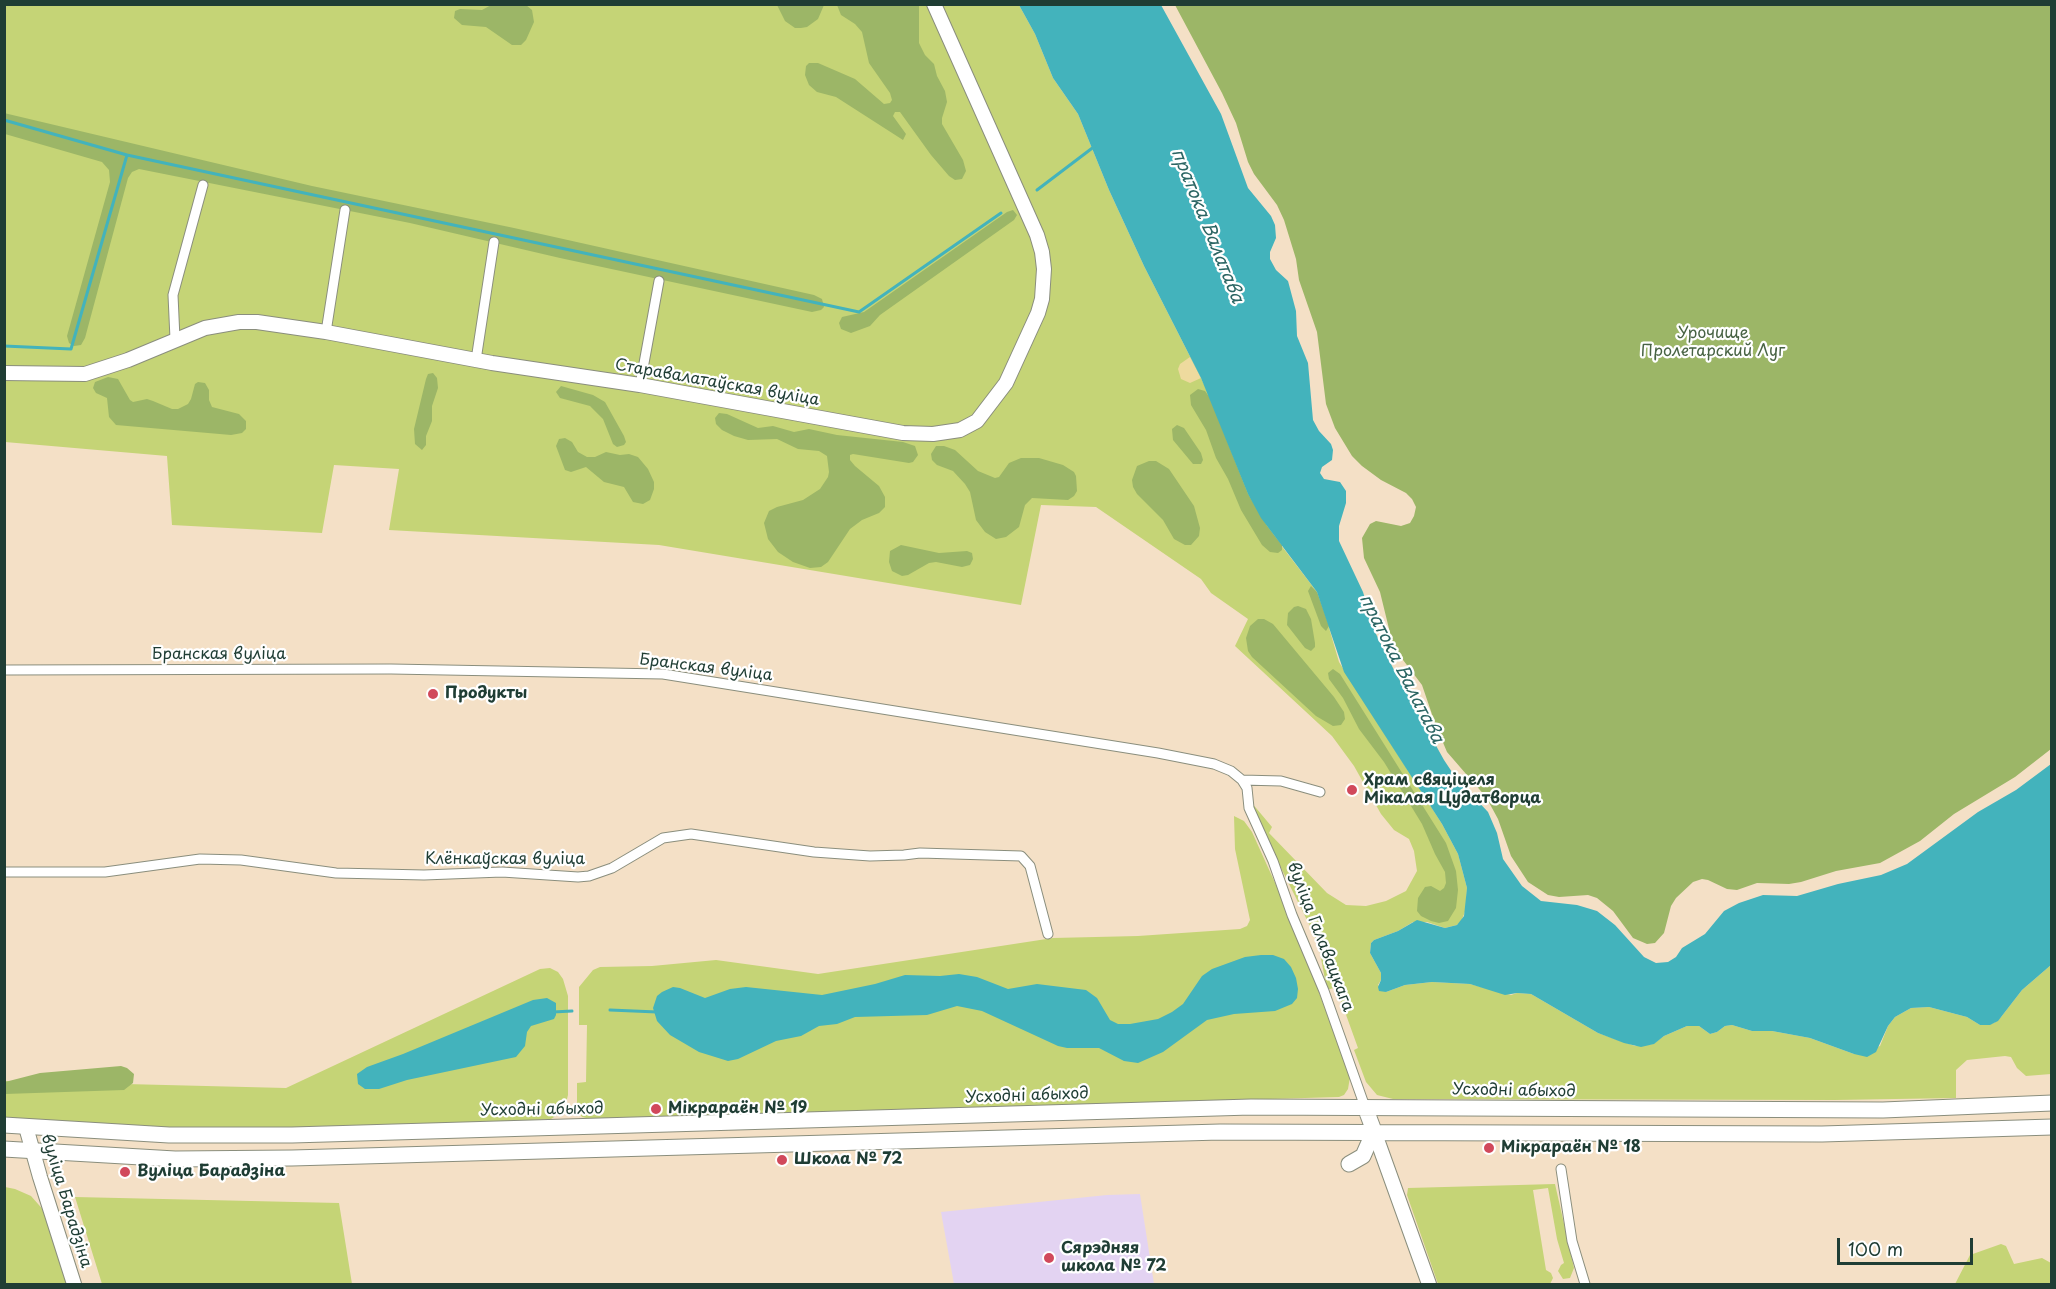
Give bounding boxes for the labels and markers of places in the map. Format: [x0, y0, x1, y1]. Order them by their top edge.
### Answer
place label: Продукты [445, 684, 527, 704]
marker: Продукты [426, 687, 440, 701]
place label: Храм свяціцеля Мікалая Цудатворца [1364, 771, 1541, 809]
marker: Храм свяціцеля Мікалая Цудатворца [1345, 783, 1359, 797]
place label: Мікрараён № 19 [668, 1099, 807, 1119]
marker: Мікрараён № 19 [649, 1102, 663, 1116]
place label: Мікрараён № 18 [1501, 1138, 1641, 1158]
marker: Мікрараён № 18 [1482, 1141, 1496, 1155]
place label: Школа № 72 [794, 1150, 902, 1170]
marker: Школа № 72 [775, 1153, 789, 1167]
place label: Вуліца Барадзіна [137, 1162, 285, 1182]
marker: Вуліца Барадзіна [118, 1165, 132, 1179]
place label: Сярэдняя школа № 72 [1061, 1239, 1167, 1277]
marker: Сярэдняя школа № 72 [1042, 1251, 1056, 1265]

